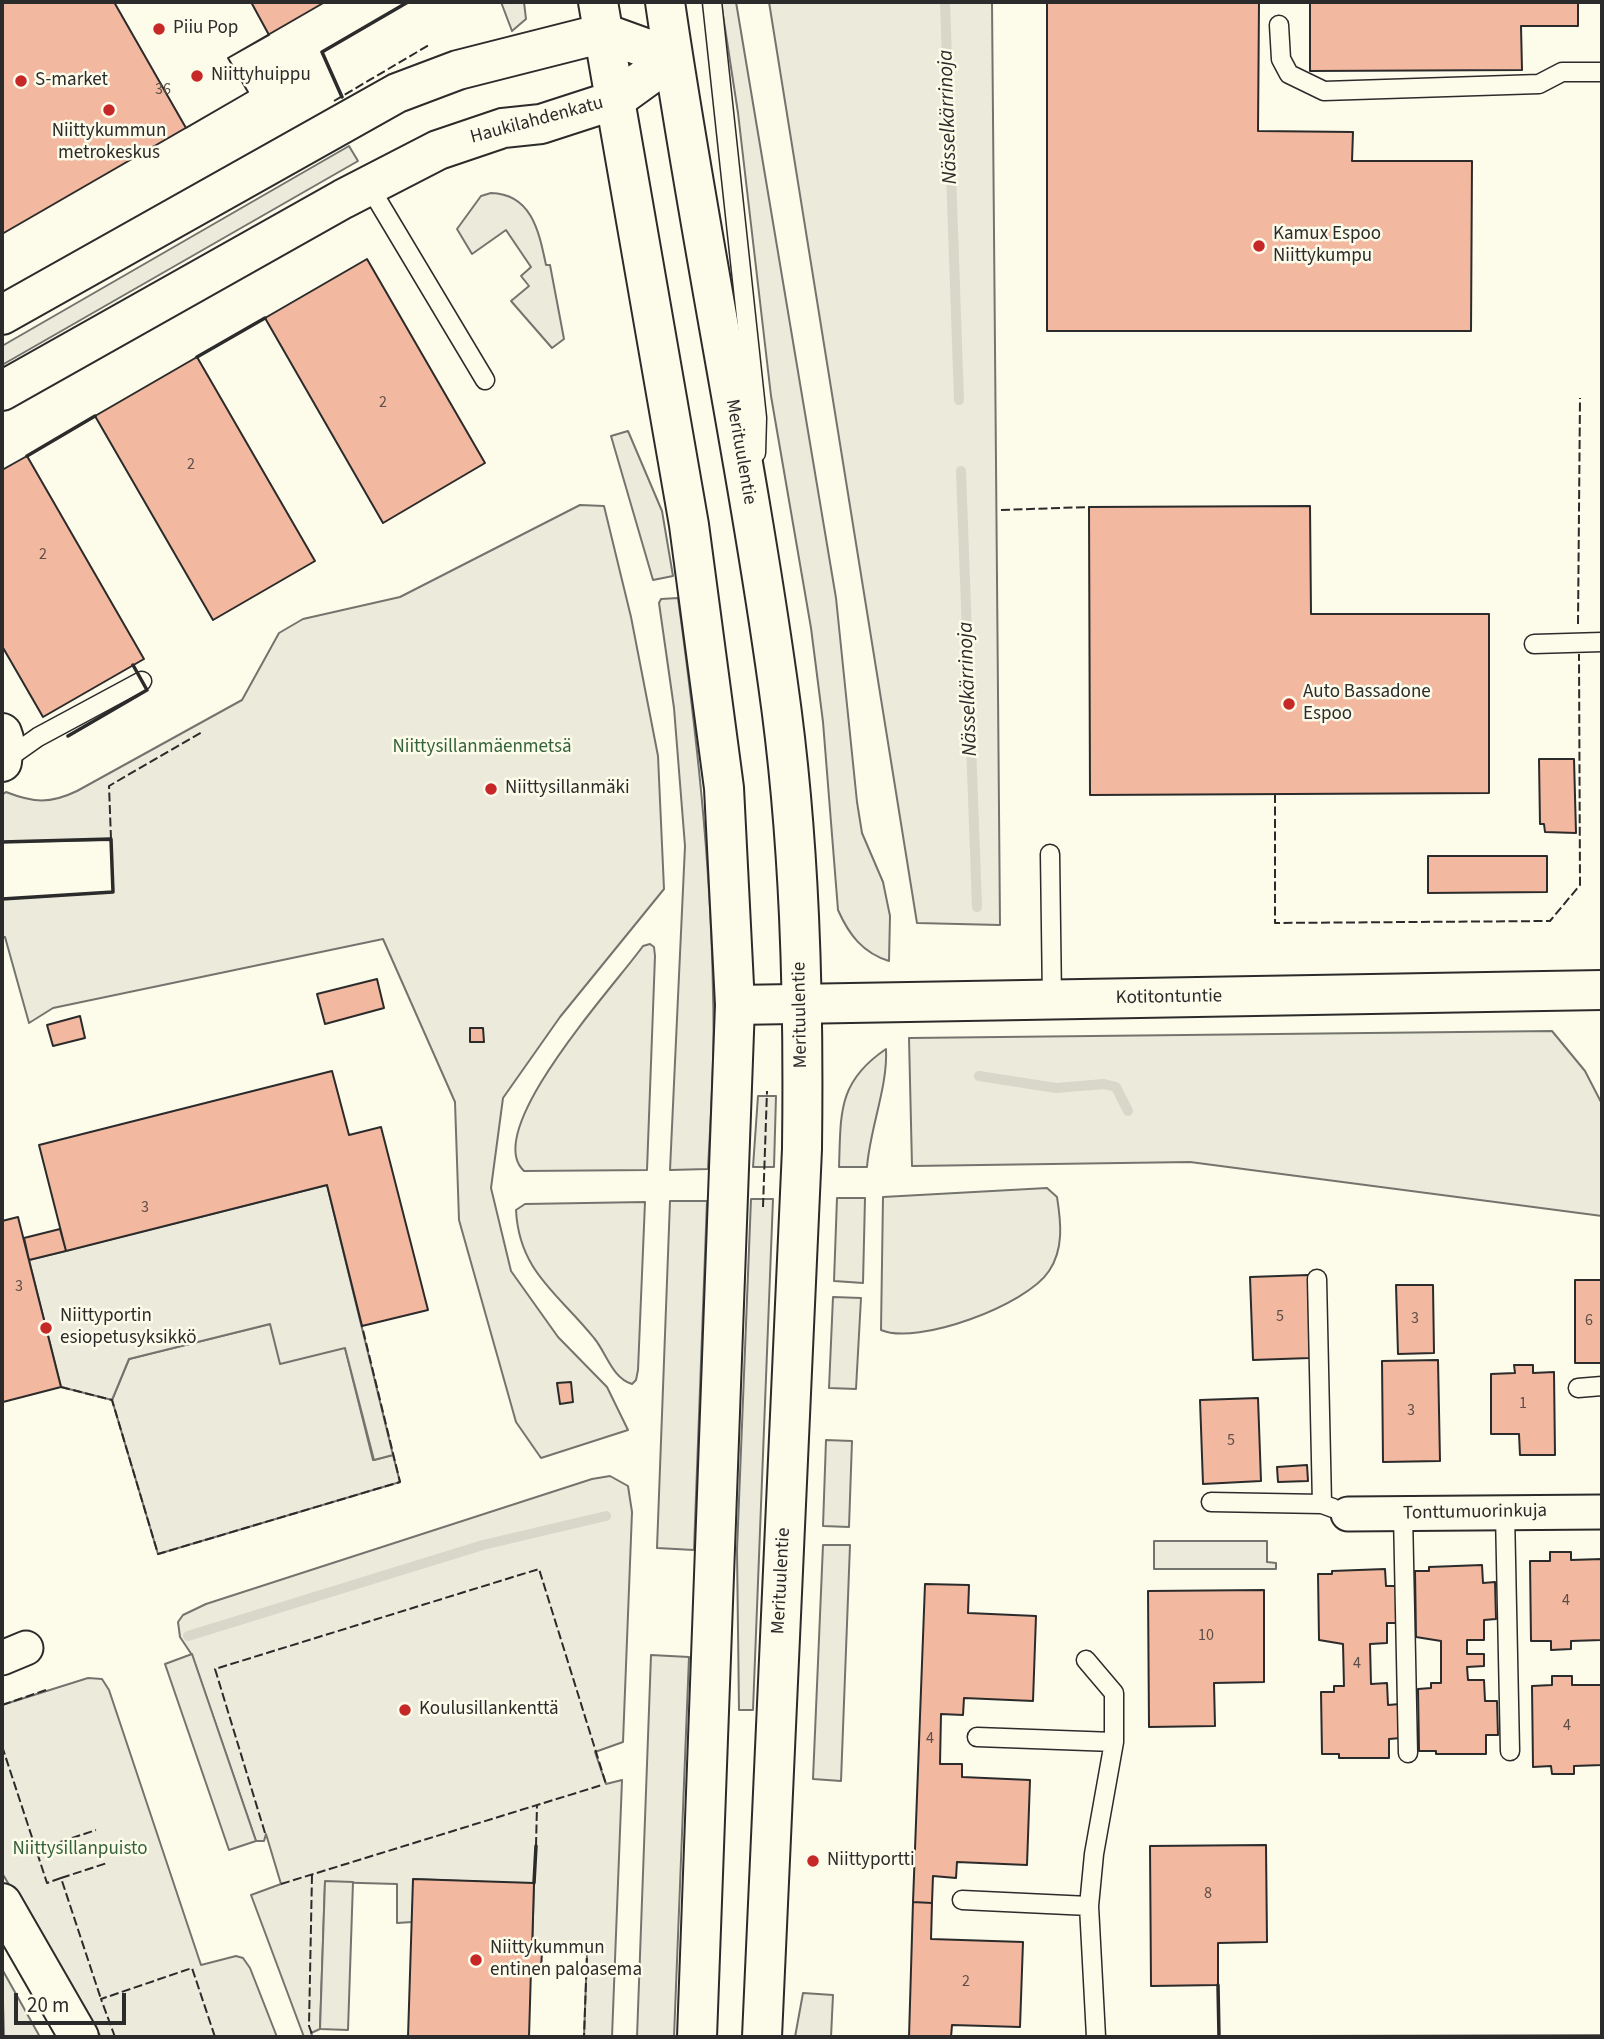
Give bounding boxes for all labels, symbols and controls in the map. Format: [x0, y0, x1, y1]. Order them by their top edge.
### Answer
place label: Piiu Pop [173, 18, 238, 40]
marker: Piiu Pop [151, 21, 167, 37]
water label: Nässelkärrinoja [934, 49, 964, 185]
place label: Niittyhuippu [211, 65, 311, 87]
marker: Niittyhuippu [189, 68, 205, 84]
place label: S-market [35, 70, 108, 92]
marker: S-market [13, 73, 29, 89]
house number: 36 [155, 80, 171, 100]
street label: Haukilahdenkatu [468, 92, 606, 150]
marker: Niittykummun metrokeskus [101, 102, 117, 118]
place label: Niittykummun metrokeskus [52, 121, 166, 165]
place label: Kamux Espoo Niittykumpu [1273, 224, 1381, 268]
marker: Kamux Espoo Niittykumpu [1251, 238, 1267, 254]
house number: 2 [379, 393, 387, 413]
street label: Merituulentie [720, 397, 760, 507]
house number: 2 [187, 455, 195, 475]
house number: 2 [39, 545, 47, 565]
water label: Nässelkärrinoja [954, 621, 984, 757]
place label: Auto Bassadone Espoo [1303, 682, 1431, 726]
marker: Auto Bassadone Espoo [1281, 696, 1297, 712]
park label: Niittysillanmäenmetsä [392, 737, 572, 759]
place label: Niittysillanmäki [505, 778, 630, 800]
marker: Niittysillanmäki [483, 781, 499, 797]
street label: Merituulentie [789, 961, 813, 1069]
street label: Kotitontuntie [1116, 986, 1222, 1010]
house number: 3 [141, 1198, 149, 1218]
house number: 3 [15, 1277, 23, 1297]
place label: Niittyportin esiopetusyksikkö [60, 1306, 197, 1350]
house number: 5 [1276, 1307, 1284, 1327]
house number: 3 [1411, 1309, 1419, 1329]
house number: 6 [1585, 1311, 1593, 1331]
marker: Niittyportin esiopetusyksikkö [38, 1320, 54, 1336]
house number: 1 [1519, 1394, 1527, 1414]
house number: 3 [1407, 1401, 1415, 1421]
house number: 5 [1227, 1431, 1235, 1451]
street label: Tonttumuorinkuja [1403, 1500, 1547, 1526]
street label: Merituulentie [768, 1527, 796, 1635]
house number: 4 [1562, 1591, 1570, 1611]
house number: 10 [1198, 1626, 1214, 1646]
house number: 4 [1353, 1654, 1361, 1674]
place label: Koulusillankenttä [419, 1699, 558, 1721]
marker: Koulusillankenttä [397, 1702, 413, 1718]
house number: 4 [1563, 1716, 1571, 1736]
house number: 4 [926, 1729, 934, 1749]
park label: Niittysillanpuisto [13, 1839, 147, 1861]
place label: Niittyportti [827, 1850, 915, 1872]
marker: Niittyportti [805, 1853, 821, 1869]
house number: 8 [1204, 1884, 1212, 1904]
place label: Niittykummun entinen paloasema [490, 1938, 642, 1982]
marker: Niittykummun entinen paloasema [468, 1952, 484, 1968]
house number: 2 [962, 1972, 970, 1992]
scale bar [18, 1980, 130, 2024]
text: 20 m [27, 1990, 69, 2020]

